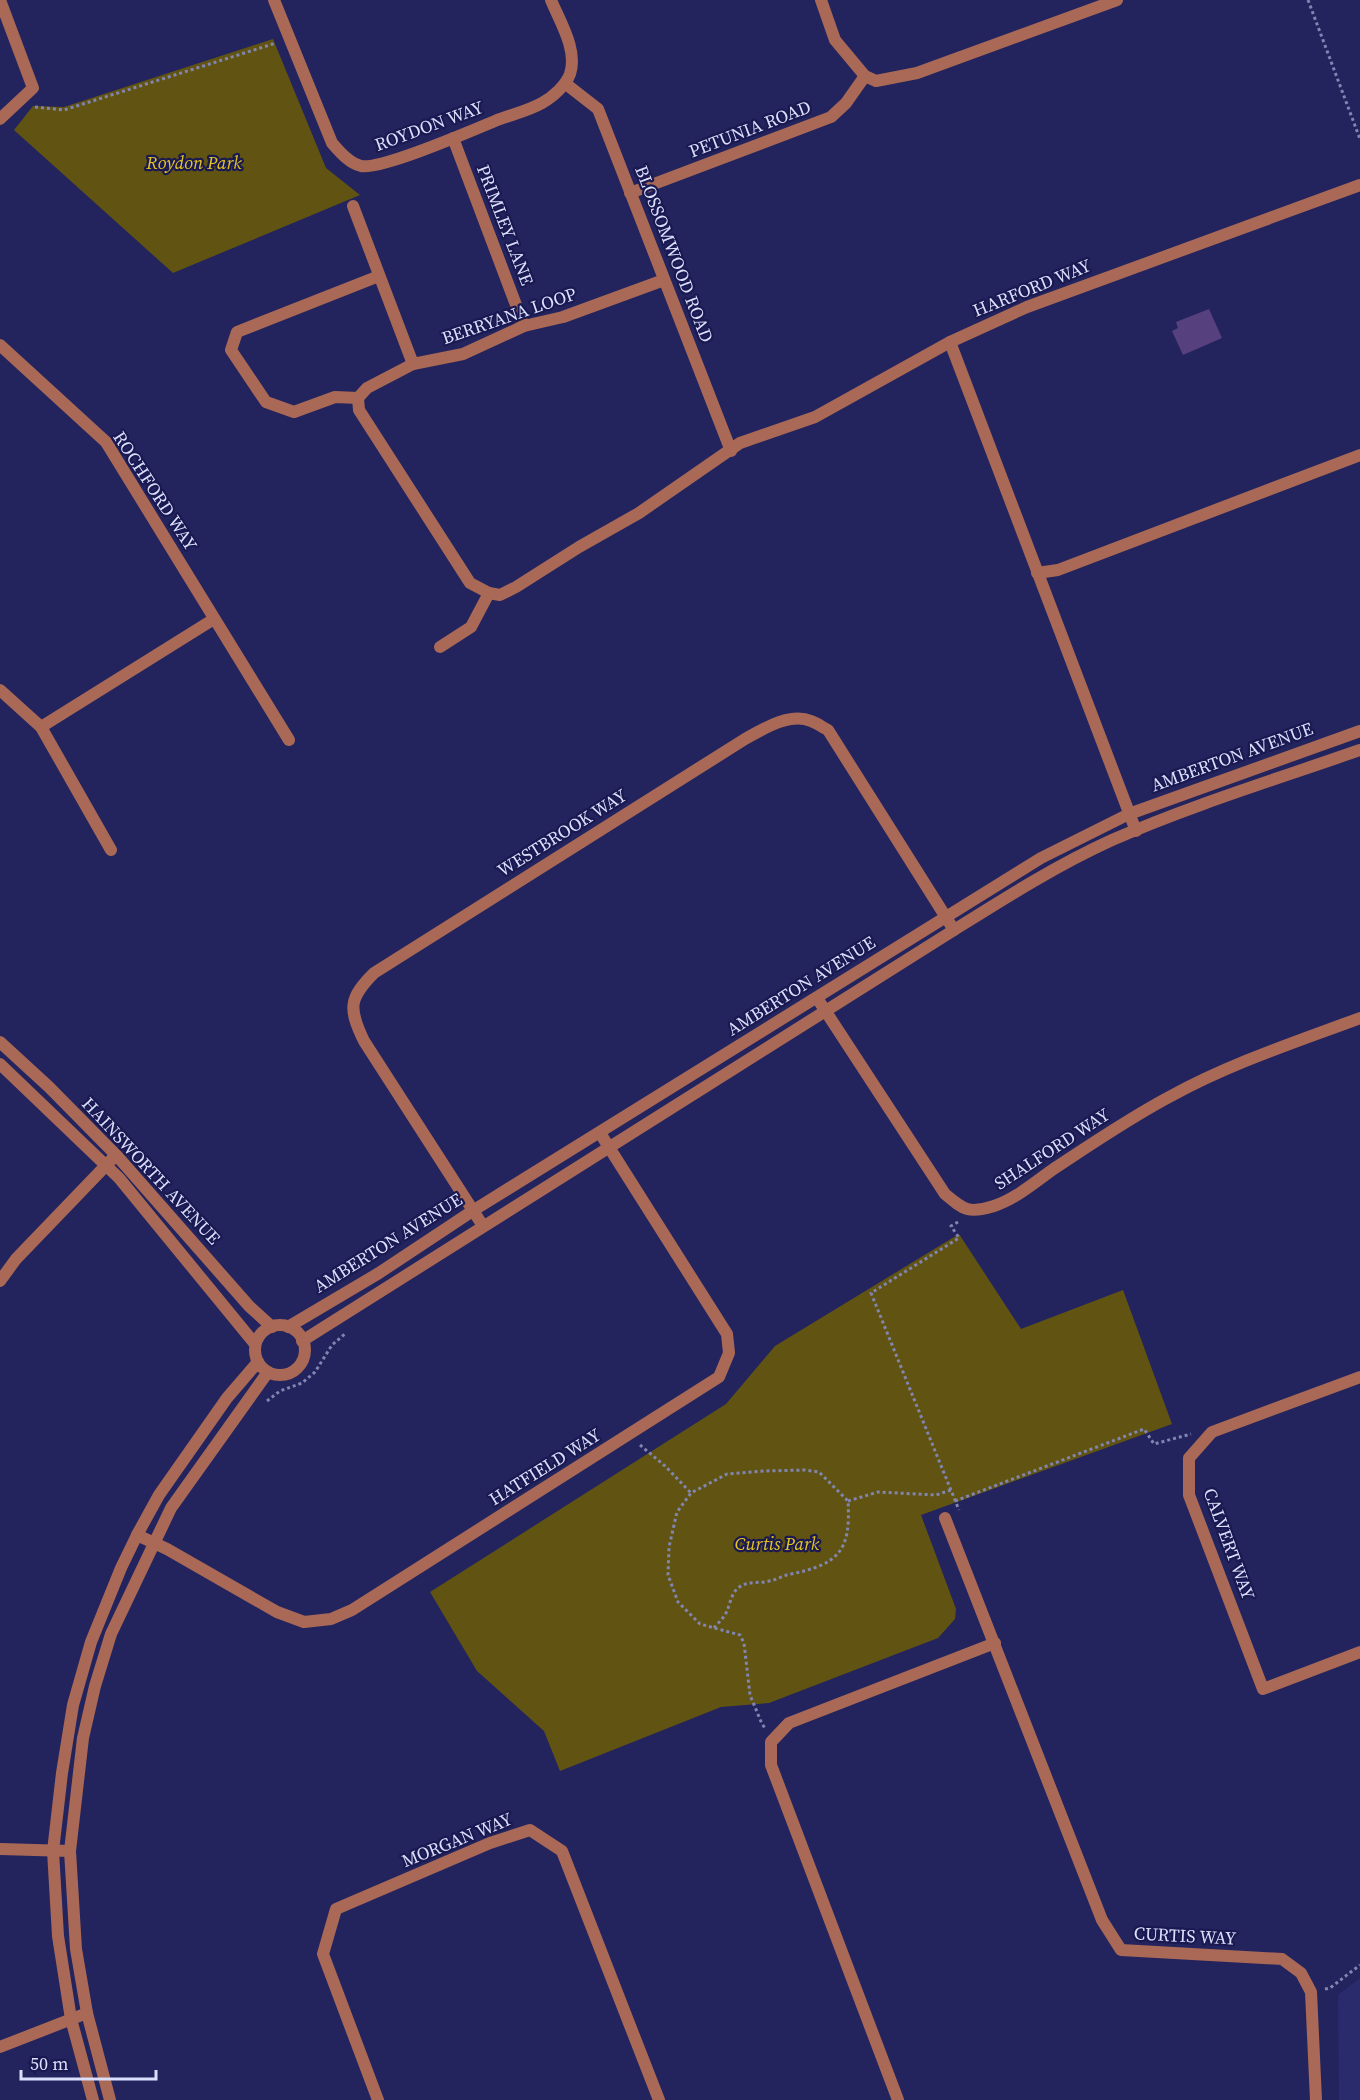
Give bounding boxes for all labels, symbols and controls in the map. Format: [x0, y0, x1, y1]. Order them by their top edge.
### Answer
street label: ROYDON WAY [371, 94, 487, 157]
street label: PETUNIA ROAD [685, 94, 814, 163]
park label: Roydon Park [145, 150, 242, 175]
street label: PRIMLEY LANE [471, 161, 540, 289]
street label: BLOSSOMWOOD ROAD [629, 162, 720, 346]
street label: HARFORD WAY [969, 252, 1095, 323]
street label: BERRYANA LOOP [438, 281, 580, 350]
street label: ROCHFORD WAY [107, 426, 204, 556]
street label: AMBERTON AVENUE [1147, 716, 1316, 797]
street label: WESTBROOK WAY [492, 782, 632, 882]
street label: AMBERTON AVENUE [722, 930, 880, 1041]
street label: HAINSWORTH AVENUE [76, 1092, 226, 1250]
street label: SHALFORD WAY [989, 1102, 1115, 1195]
street label: AMBERTON AVENUE [309, 1187, 467, 1298]
street label: HATFIELD WAY [484, 1422, 606, 1511]
street label: CALVERT WAY [1198, 1485, 1261, 1604]
park label: Curtis Park [735, 1531, 820, 1556]
street label: MORGAN WAY [398, 1806, 516, 1873]
street label: CURTIS WAY [1133, 1920, 1237, 1951]
scale bar [21, 2043, 156, 2081]
text: 50 m [30, 2051, 68, 2076]

